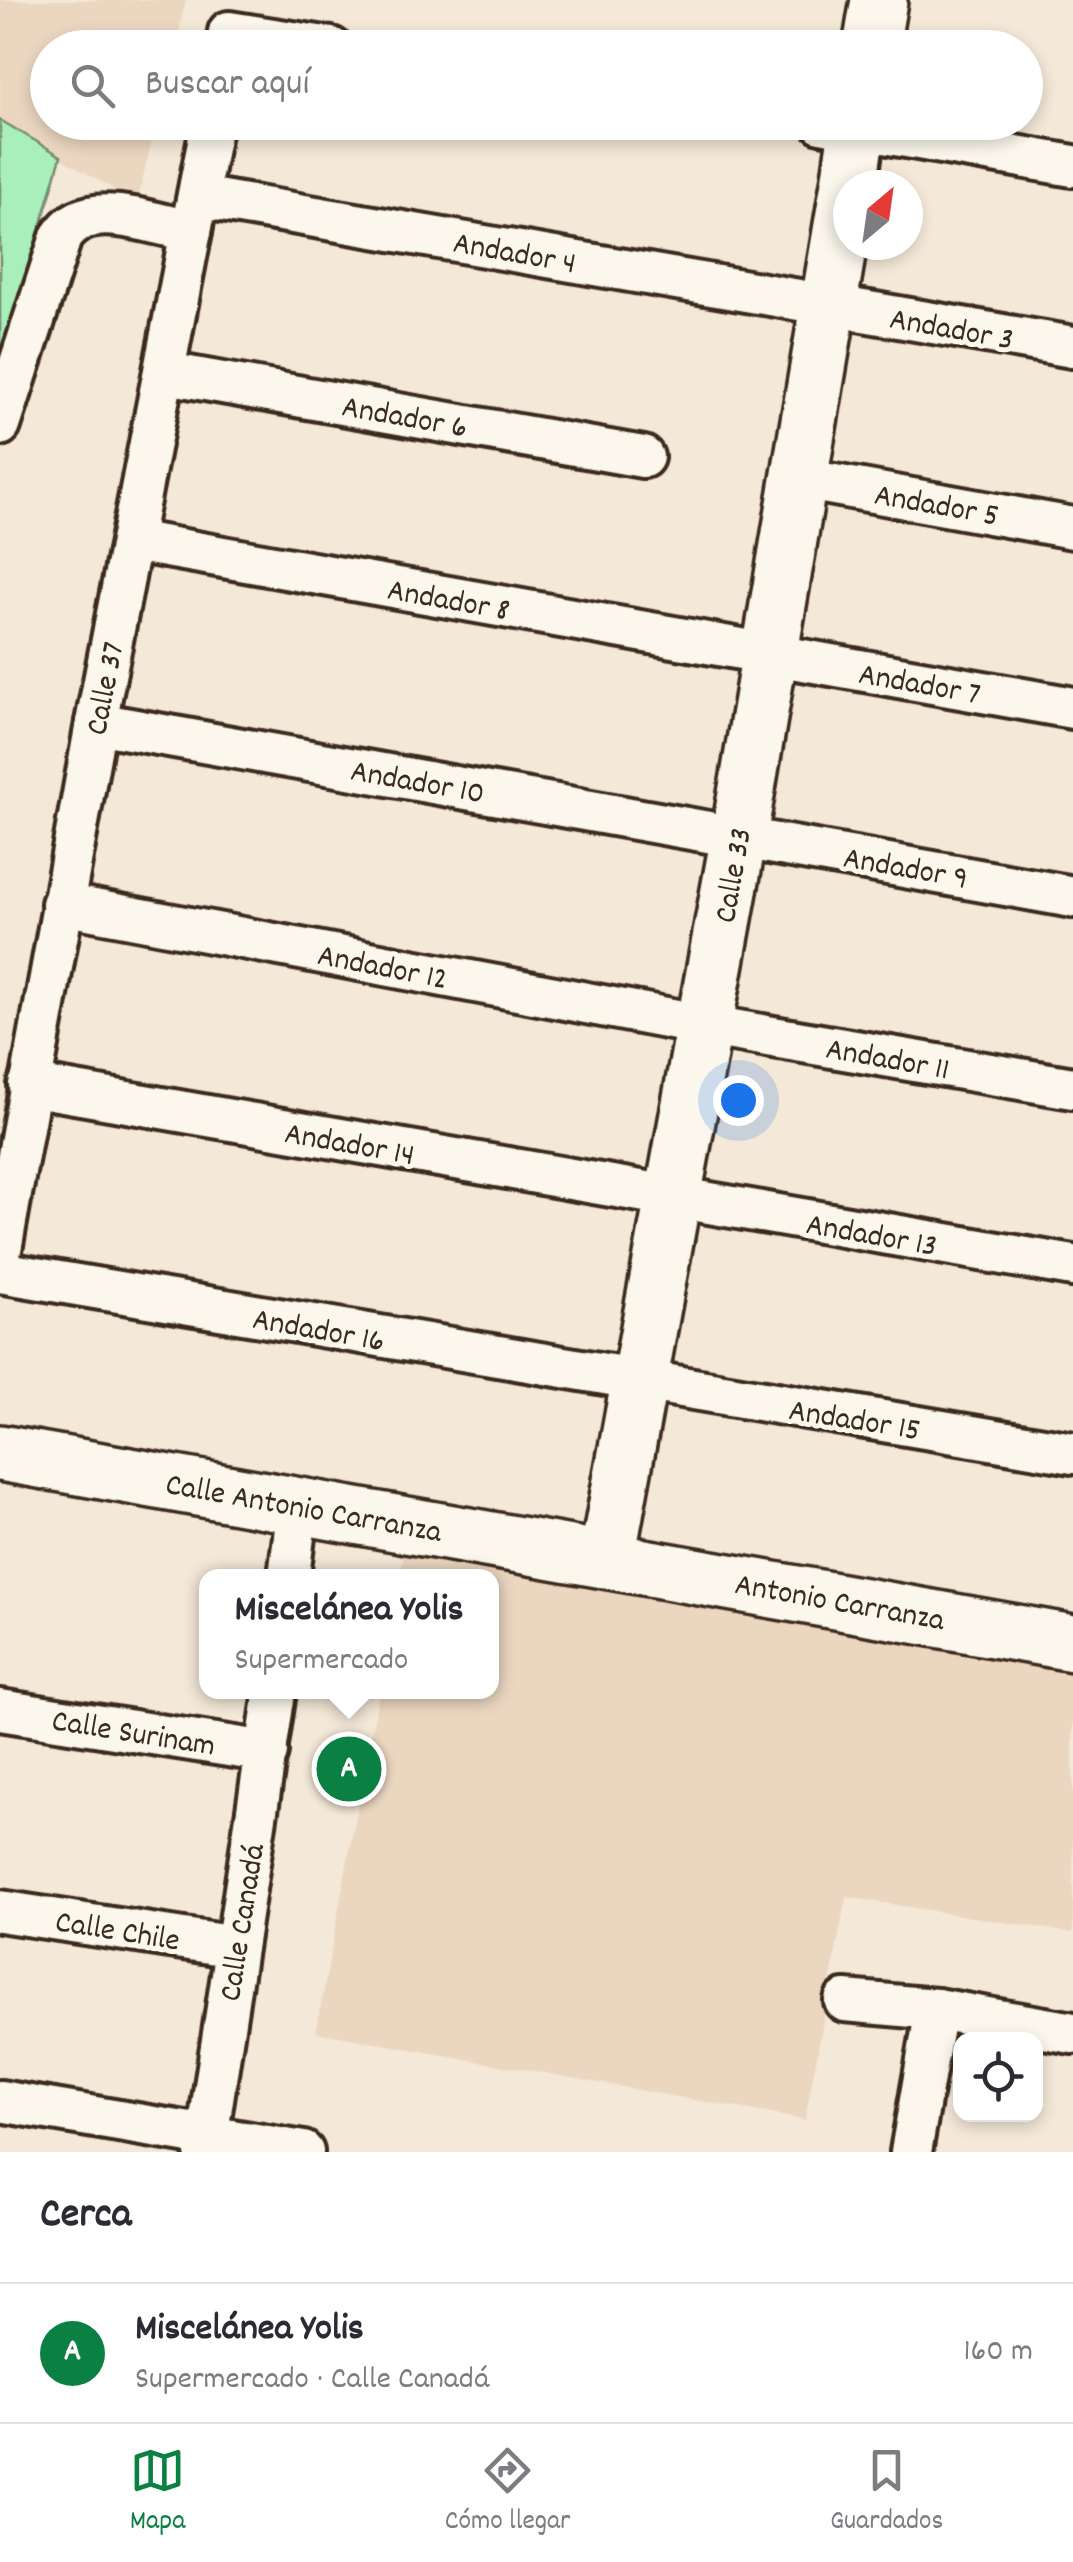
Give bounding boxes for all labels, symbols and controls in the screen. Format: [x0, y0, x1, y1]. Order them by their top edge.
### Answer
search box [30, 30, 1043, 140]
icon: search [65, 58, 120, 113]
text: Buscar aquí [145, 58, 309, 113]
north arrow [833, 170, 923, 260]
street label: Andador 4 [449, 223, 579, 289]
street label: Andador 3 [886, 298, 1017, 365]
street label: Andador 6 [338, 386, 470, 454]
street label: Andador 5 [870, 474, 1002, 541]
street label: Andador 8 [383, 570, 513, 636]
street label: Calle 37 [76, 638, 139, 739]
street label: Andador 7 [855, 654, 984, 720]
street label: Andador 10 [347, 751, 488, 819]
street label: Calle 33 [705, 825, 767, 927]
street label: Andador 9 [839, 837, 971, 904]
street label: Andador 12 [313, 935, 451, 1005]
street label: Andador 11 [822, 1028, 953, 1095]
your location [713, 1075, 764, 1126]
street label: Andador 14 [281, 1113, 418, 1181]
street label: Andador 13 [802, 1204, 940, 1272]
street label: Andador 16 [248, 1299, 388, 1367]
street label: Andador 15 [785, 1390, 923, 1456]
street label: Calle Antonio Carranza [162, 1464, 446, 1558]
street label: Antonio Carranza [731, 1564, 949, 1646]
popup [199, 1569, 499, 1699]
text: Miscelánea Yolis [235, 1584, 463, 1639]
text: Supermercado [235, 1639, 408, 1685]
street label: Calle Surinam [48, 1700, 218, 1772]
pin: A [316, 1732, 382, 1806]
street label: Calle Canadá [210, 1841, 280, 2005]
street label: Calle Chile [52, 1901, 183, 1966]
map controls [953, 2032, 1043, 2122]
button: locate [953, 2032, 1043, 2122]
text: Cerca [40, 2187, 131, 2247]
text: Miscelánea Yolis [135, 2303, 364, 2358]
text: A [64, 2330, 81, 2376]
text: 160 m [964, 2330, 1033, 2376]
text: Supermercado · Calle Canadá [135, 2358, 490, 2404]
tab: Mapa [130, 2443, 185, 2543]
tab: Cómo llegar [445, 2443, 571, 2543]
tab: Guardados [830, 2443, 943, 2543]

